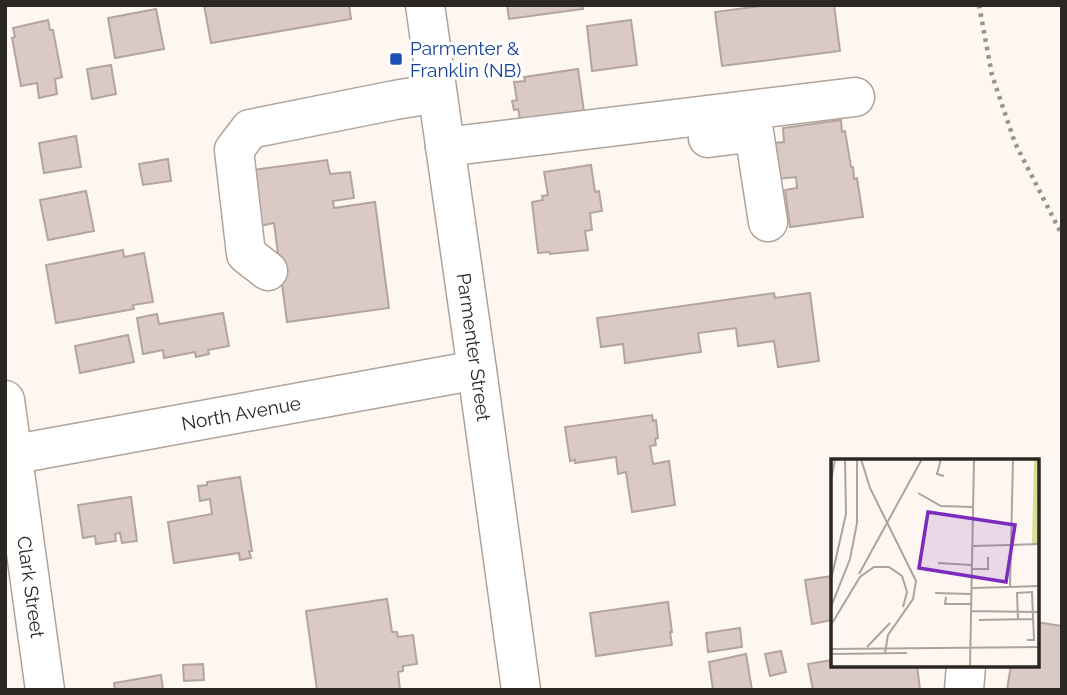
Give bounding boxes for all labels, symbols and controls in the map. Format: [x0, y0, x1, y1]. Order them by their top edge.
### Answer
place label: Parmenter & Franklin (NB) [410, 37, 521, 81]
marker: Parmenter & Franklin (NB) [388, 51, 404, 67]
street label: Parmenter Street [453, 271, 495, 423]
street label: North Avenue [180, 392, 302, 434]
inset map [831, 459, 1039, 667]
street label: Clark Street [13, 535, 49, 640]

